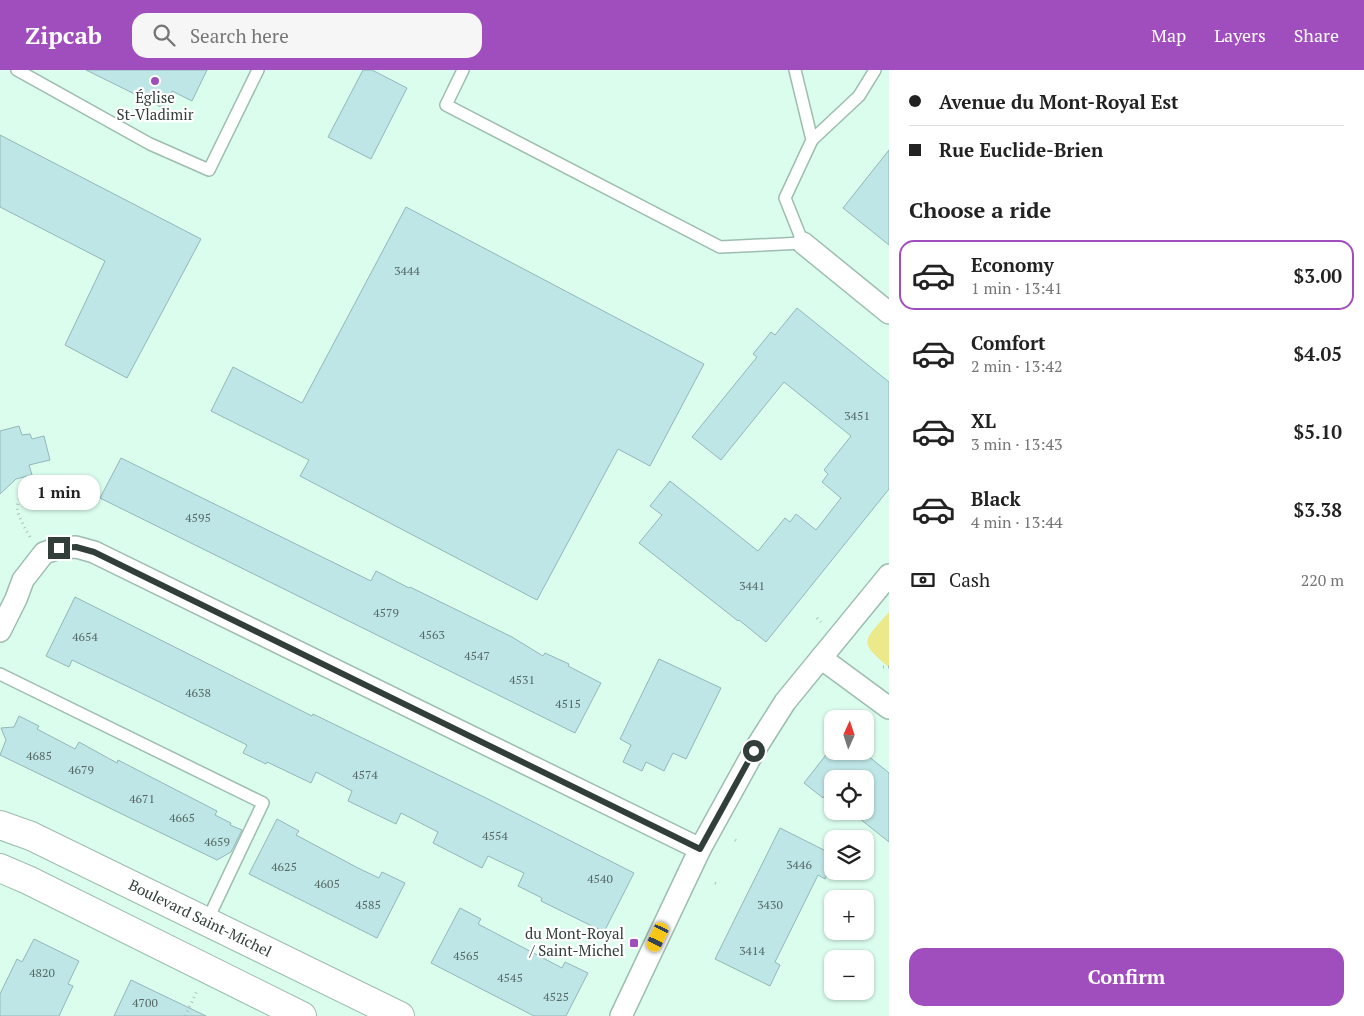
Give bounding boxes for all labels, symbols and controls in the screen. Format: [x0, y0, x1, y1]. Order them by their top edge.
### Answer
search box [132, 13, 482, 58]
text: Zipcab [25, 19, 102, 51]
icon: search [150, 21, 178, 49]
text: Search here [190, 23, 289, 48]
text: Map [1151, 23, 1186, 47]
text: Layers [1214, 23, 1266, 47]
text: Share [1294, 23, 1339, 47]
marker: Église St-Vladimir [149, 75, 161, 87]
place label: Église St-Vladimir [117, 87, 194, 124]
text: Avenue du Mont-Royal Est [939, 89, 1179, 114]
text: Rue Euclide-Brien [939, 137, 1103, 162]
text: Choose a ride [909, 195, 1051, 224]
text: Economy [971, 252, 1054, 277]
icon: car [911, 253, 956, 298]
house number: 3444 [394, 263, 420, 278]
text: $3.00 [1293, 263, 1342, 288]
text: 1 min · 13:41 [971, 277, 1063, 299]
text: Comfort [971, 330, 1046, 355]
icon: car [911, 331, 956, 376]
text: $4.05 [1293, 341, 1342, 366]
text: 2 min · 13:42 [971, 355, 1063, 377]
house number: 3451 [844, 408, 870, 423]
text: XL [971, 408, 996, 433]
icon: car [911, 409, 956, 454]
text: $5.10 [1293, 419, 1342, 444]
text: 3 min · 13:43 [971, 433, 1063, 455]
callout: 1 min [18, 476, 100, 510]
text: 1 min [37, 481, 81, 503]
text: Black [971, 486, 1021, 511]
icon: car [911, 487, 956, 532]
text: $3.38 [1293, 497, 1342, 522]
house number: 4595 [185, 510, 211, 525]
text: 4 min · 13:44 [971, 511, 1063, 533]
route end [48, 537, 70, 559]
icon: cash [909, 566, 937, 594]
text: Cash [949, 567, 990, 592]
text: 220 m [1301, 569, 1344, 591]
house number: 3441 [739, 578, 765, 593]
house number: 4579 [373, 605, 399, 620]
house number: 4563 [419, 627, 445, 642]
house number: 4654 [72, 629, 98, 644]
house number: 4547 [464, 648, 490, 663]
house number: 4531 [509, 672, 535, 687]
house number: 4638 [185, 685, 211, 700]
house number: 4515 [555, 696, 581, 711]
north arrow [824, 710, 874, 760]
map controls [824, 710, 874, 1000]
route start [743, 740, 765, 762]
house number: 4685 [26, 748, 52, 763]
house number: 4679 [68, 762, 94, 777]
house number: 4574 [352, 767, 378, 782]
button: locate [824, 770, 874, 820]
house number: 4671 [129, 791, 155, 806]
house number: 4665 [169, 810, 195, 825]
house number: 4554 [482, 828, 508, 843]
button: layers [824, 830, 874, 880]
house number: 4659 [204, 834, 230, 849]
house number: 3446 [786, 857, 812, 872]
house number: 4625 [271, 859, 297, 874]
house number: 4540 [587, 871, 613, 886]
street label: Boulevard Saint-Michel [126, 874, 275, 961]
house number: 4605 [314, 876, 340, 891]
button: + [824, 890, 874, 940]
house number: 4585 [355, 897, 381, 912]
house number: 3430 [757, 897, 783, 912]
car [644, 920, 671, 954]
place label: du Mont-Royal / Saint-Michel [525, 923, 624, 960]
marker: du Mont-Royal / Saint-Michel [628, 937, 640, 949]
house number: 3414 [739, 943, 765, 958]
house number: 4565 [453, 948, 479, 963]
button: Confirm [909, 948, 1344, 1006]
button: − [824, 950, 874, 1000]
house number: 4820 [29, 965, 55, 980]
house number: 4545 [497, 970, 523, 985]
house number: 4525 [543, 989, 569, 1004]
house number: 4700 [132, 995, 158, 1010]

